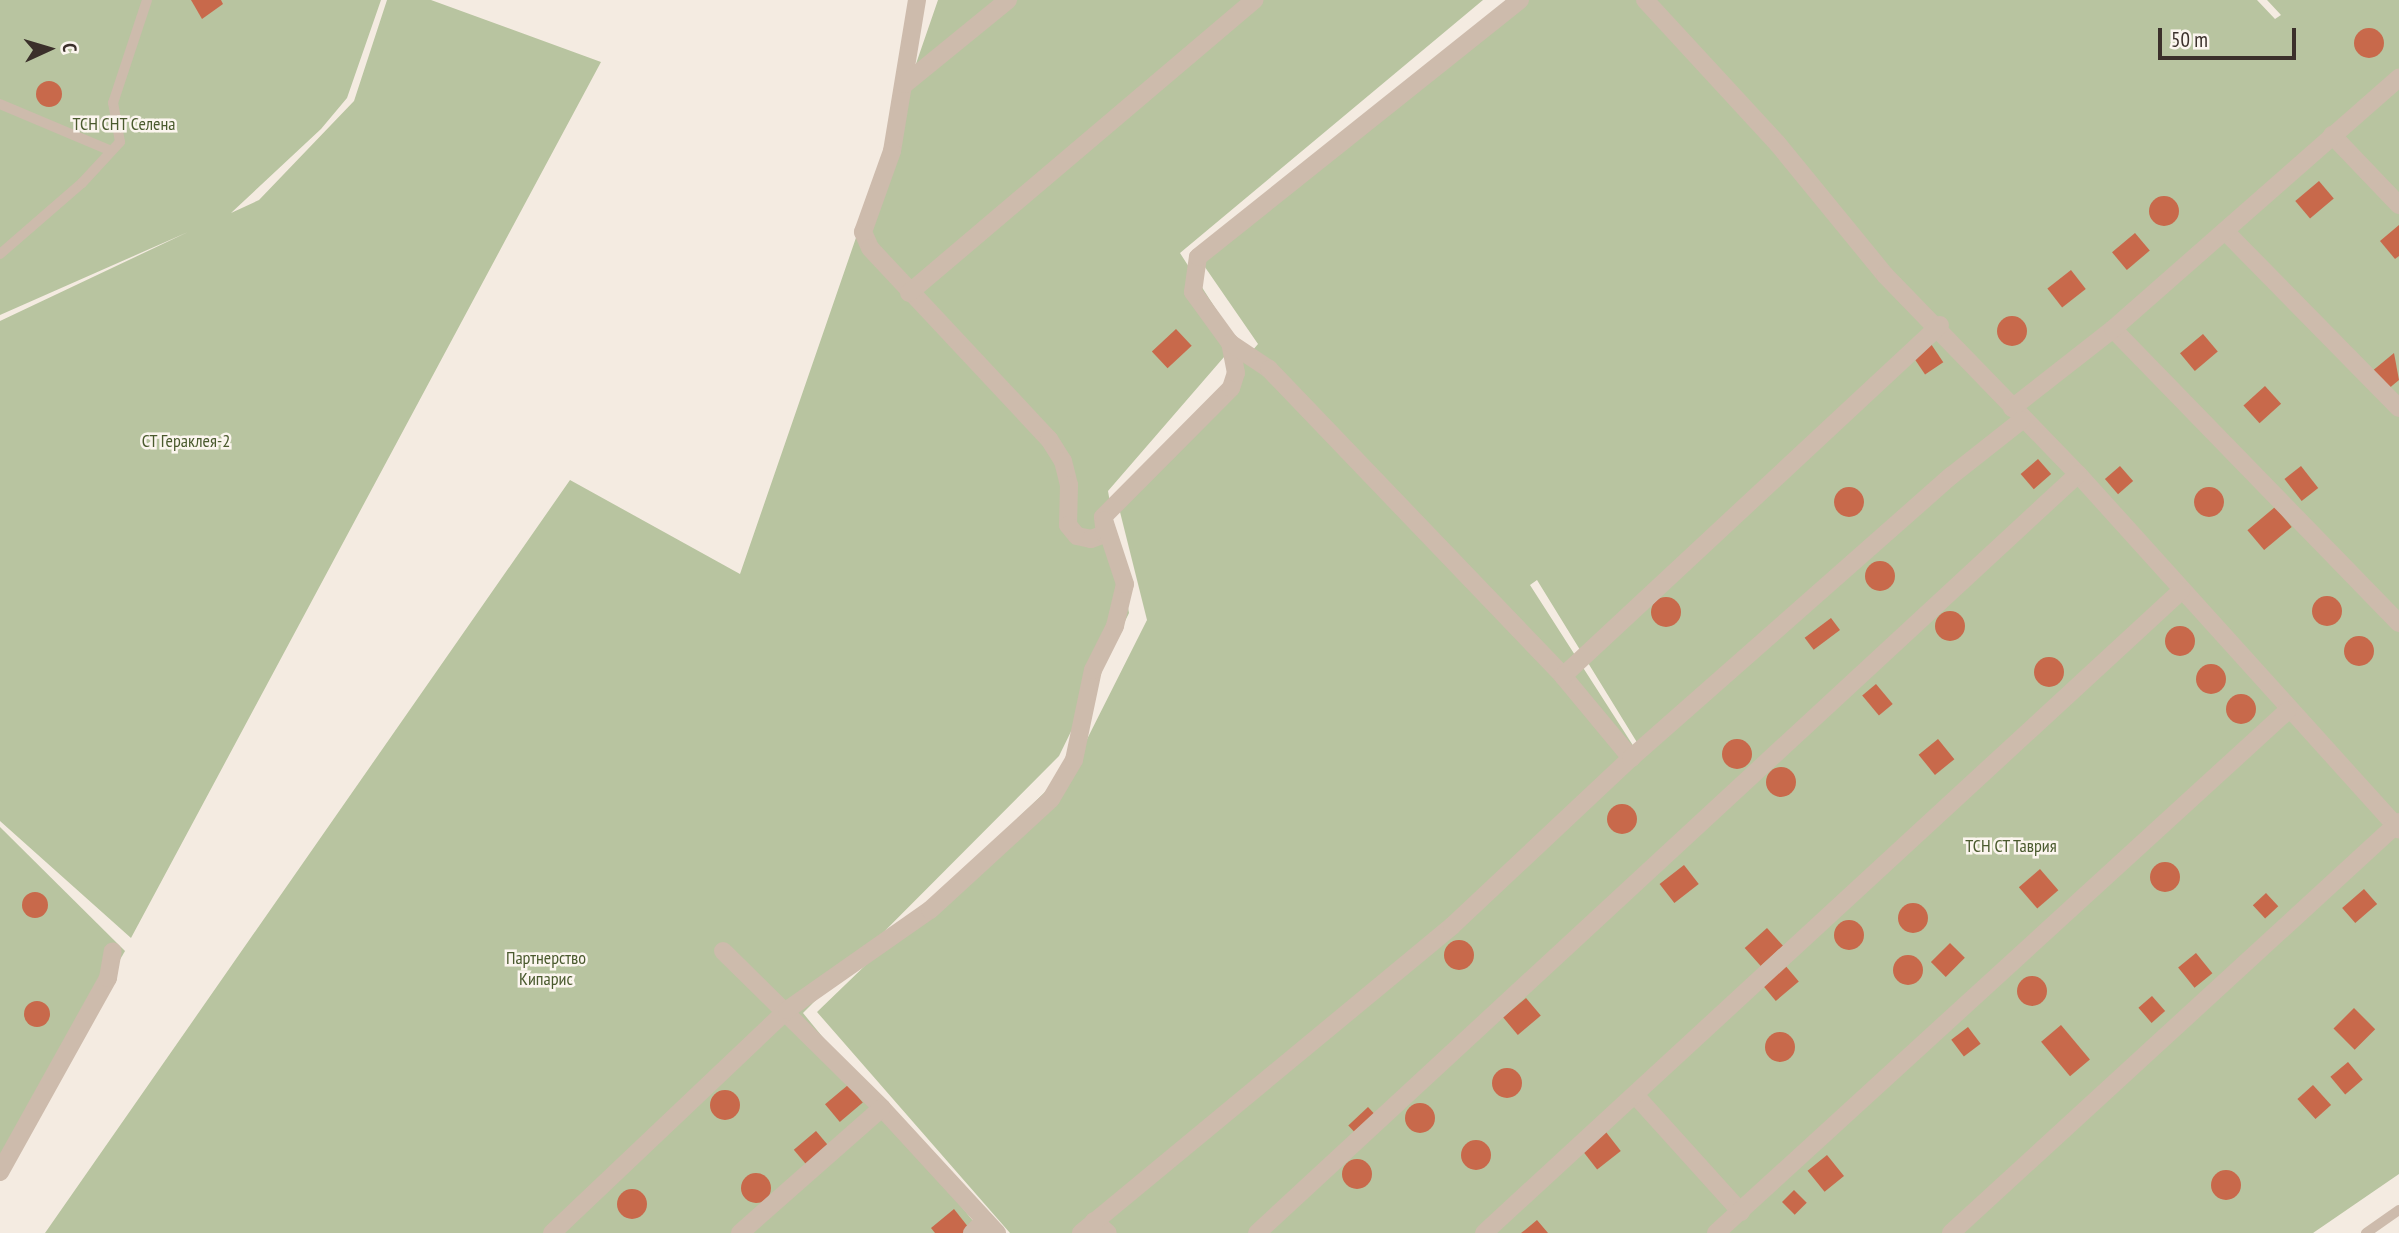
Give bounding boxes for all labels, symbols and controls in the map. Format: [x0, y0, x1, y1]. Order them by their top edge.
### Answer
north arrow [14, 14, 84, 84]
scale bar [2161, 14, 2299, 58]
text: 50 m [2171, 26, 2208, 53]
text: С [58, 42, 82, 53]
park label: ТСН СНТ Селена [72, 113, 176, 135]
park label: СТ Гераклея-2 [141, 430, 231, 452]
park label: ТСН СТ Таврия [1965, 835, 2057, 857]
park label: Партнерство Кипарис [506, 948, 586, 990]

